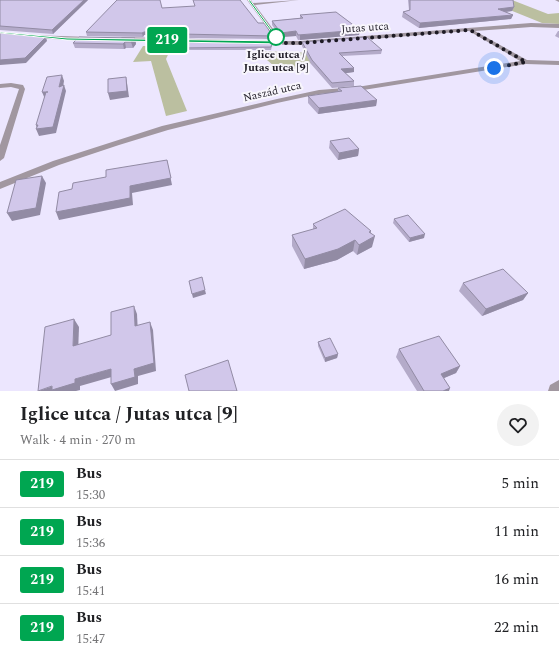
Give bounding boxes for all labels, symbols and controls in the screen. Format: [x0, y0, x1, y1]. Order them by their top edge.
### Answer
street label: Jutas utca [341, 17, 390, 38]
line badge: 219 [144, 27, 190, 53]
marker: Iglice utca / Jutas utca [9] [267, 28, 285, 46]
text: 219 [155, 29, 179, 50]
place label: Iglice utca / Jutas utca [9] [244, 46, 309, 76]
your location [484, 58, 504, 78]
street label: Naszád utca [241, 76, 303, 106]
text: Iglice utca / Jutas utca [9] [20, 400, 238, 429]
button: heart [497, 404, 539, 446]
text: Walk · 4 min · 270 m [20, 430, 136, 450]
text: Bus [76, 462, 102, 485]
text: 5 min [501, 472, 539, 495]
text: 219 [30, 473, 54, 494]
text: 15:30 [76, 485, 105, 505]
text: Bus [76, 510, 102, 533]
text: 11 min [494, 520, 539, 543]
text: 219 [30, 521, 54, 542]
text: 15:36 [76, 533, 105, 553]
text: Bus [76, 558, 102, 581]
text: 16 min [494, 568, 539, 591]
text: 219 [30, 569, 54, 590]
text: 15:41 [76, 581, 105, 601]
text: Bus [76, 606, 102, 629]
text: 22 min [494, 616, 539, 639]
text: 219 [30, 617, 54, 638]
text: 15:47 [76, 629, 105, 649]

